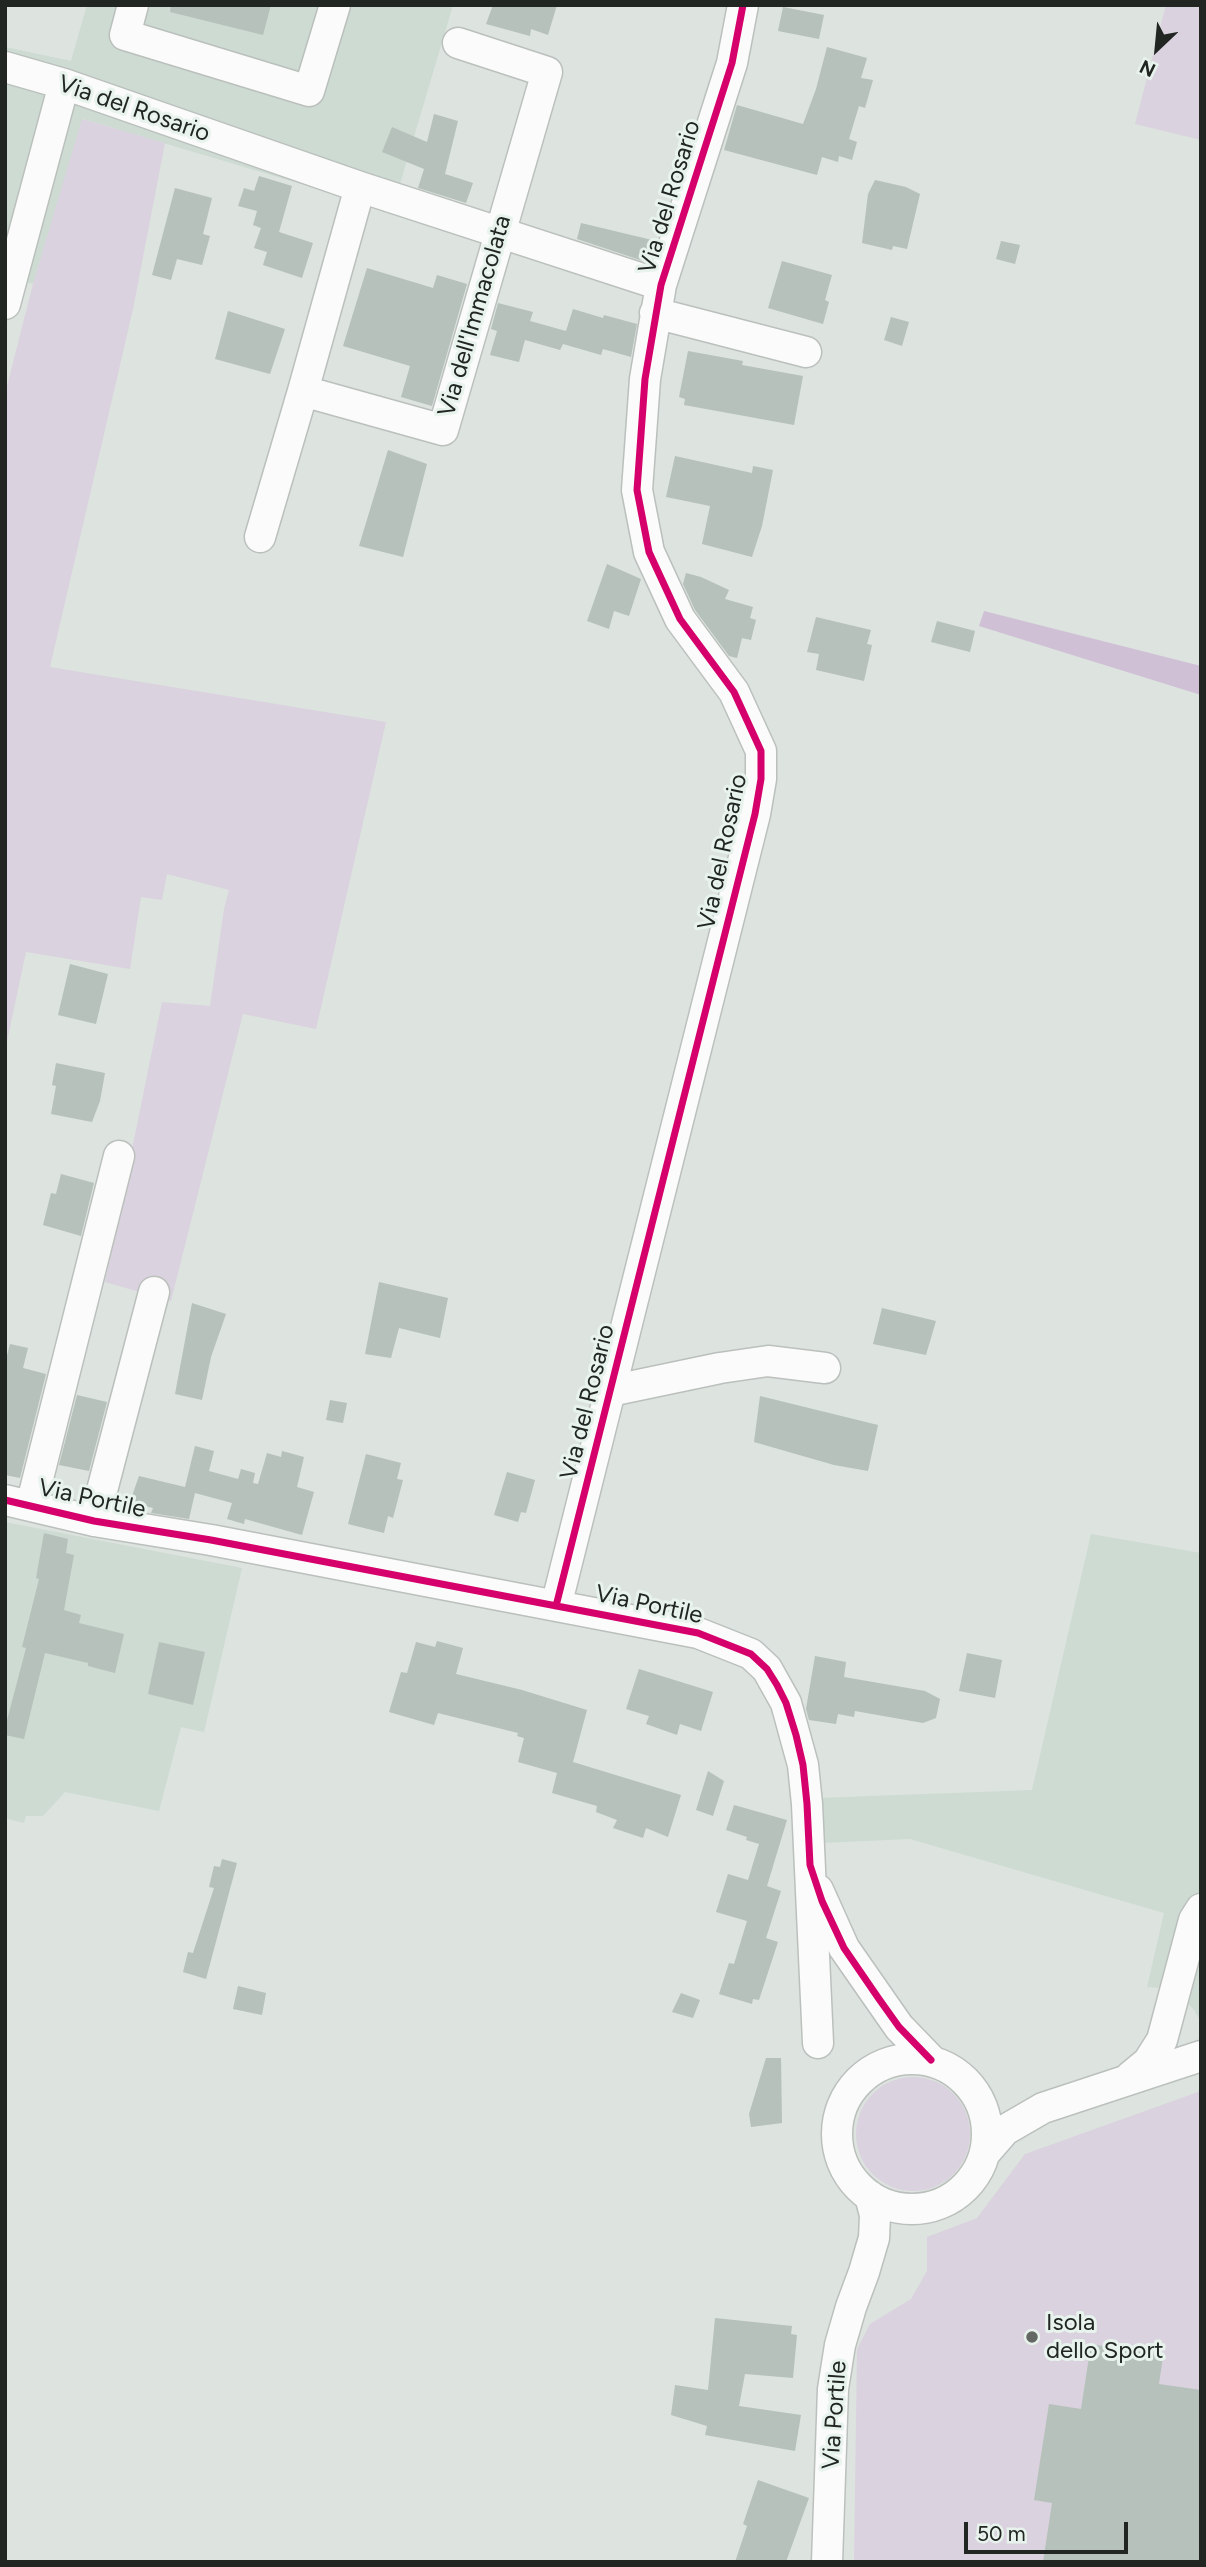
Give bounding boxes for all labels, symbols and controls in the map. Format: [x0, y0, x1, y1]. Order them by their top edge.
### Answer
north arrow [1122, 14, 1192, 84]
text: N [1136, 55, 1159, 82]
street label: Via del Rosario [54, 70, 214, 148]
street label: Via del Rosario [633, 117, 707, 277]
street label: Via dell'Immacolata [432, 212, 518, 420]
street label: Via del Rosario [692, 771, 754, 933]
street label: Via del Rosario [555, 1322, 621, 1482]
street label: Via Portile [36, 1474, 148, 1524]
street label: Via Portile [593, 1580, 705, 1630]
place label: Isola dello Sport [1046, 2309, 1164, 2365]
marker: Isola dello Sport [1024, 2329, 1040, 2345]
street label: Via Portile [817, 2360, 853, 2470]
scale bar [968, 2508, 1132, 2552]
text: 50 m [977, 2521, 1026, 2546]

